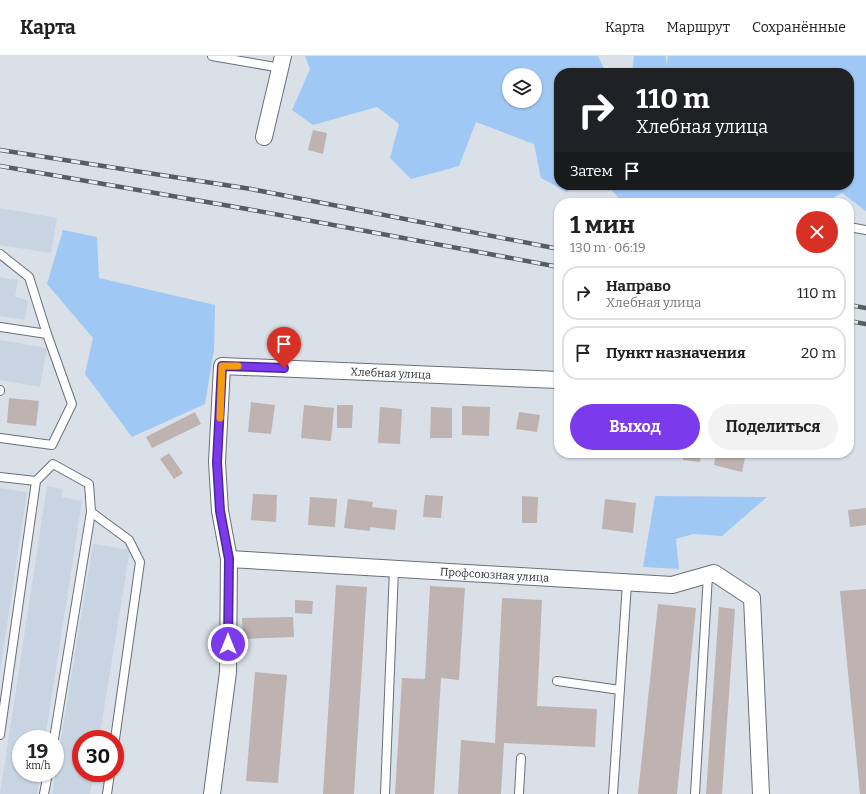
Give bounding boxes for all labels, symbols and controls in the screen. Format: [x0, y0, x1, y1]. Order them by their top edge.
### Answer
text: Карта [20, 16, 76, 39]
text: Карта [605, 19, 645, 36]
text: Маршрут [667, 19, 730, 36]
text: Сохранённые [752, 19, 846, 36]
map controls [502, 68, 542, 108]
button: layers [502, 68, 542, 108]
text: 110 m [636, 82, 710, 115]
icon: right [570, 84, 622, 136]
text: Хлебная улица [636, 116, 768, 138]
icon: arrive [621, 160, 643, 182]
text: Затем [570, 162, 613, 180]
text: 1 мин [570, 211, 635, 239]
button: close [796, 211, 838, 253]
text: 130 m · 06:19 [570, 240, 646, 255]
text: Направо [606, 277, 671, 295]
icon: right [572, 282, 594, 304]
text: 110 m [797, 284, 836, 302]
text: Хлебная улица [606, 295, 701, 310]
pin [267, 327, 301, 368]
icon: arrive [273, 333, 295, 355]
icon: arrive [572, 342, 594, 364]
text: Пункт назначения [606, 344, 746, 362]
text: 20 m [801, 344, 836, 362]
street label: Хлебная улица [350, 365, 431, 381]
button: Выход [570, 404, 700, 450]
button: Поделиться [708, 404, 838, 450]
street label: Профсоюзная улица [440, 565, 550, 584]
position arrow [207, 623, 249, 665]
speed limit sign: 30 [72, 730, 124, 782]
text: 19 [28, 739, 48, 763]
text: km/h [26, 760, 50, 772]

